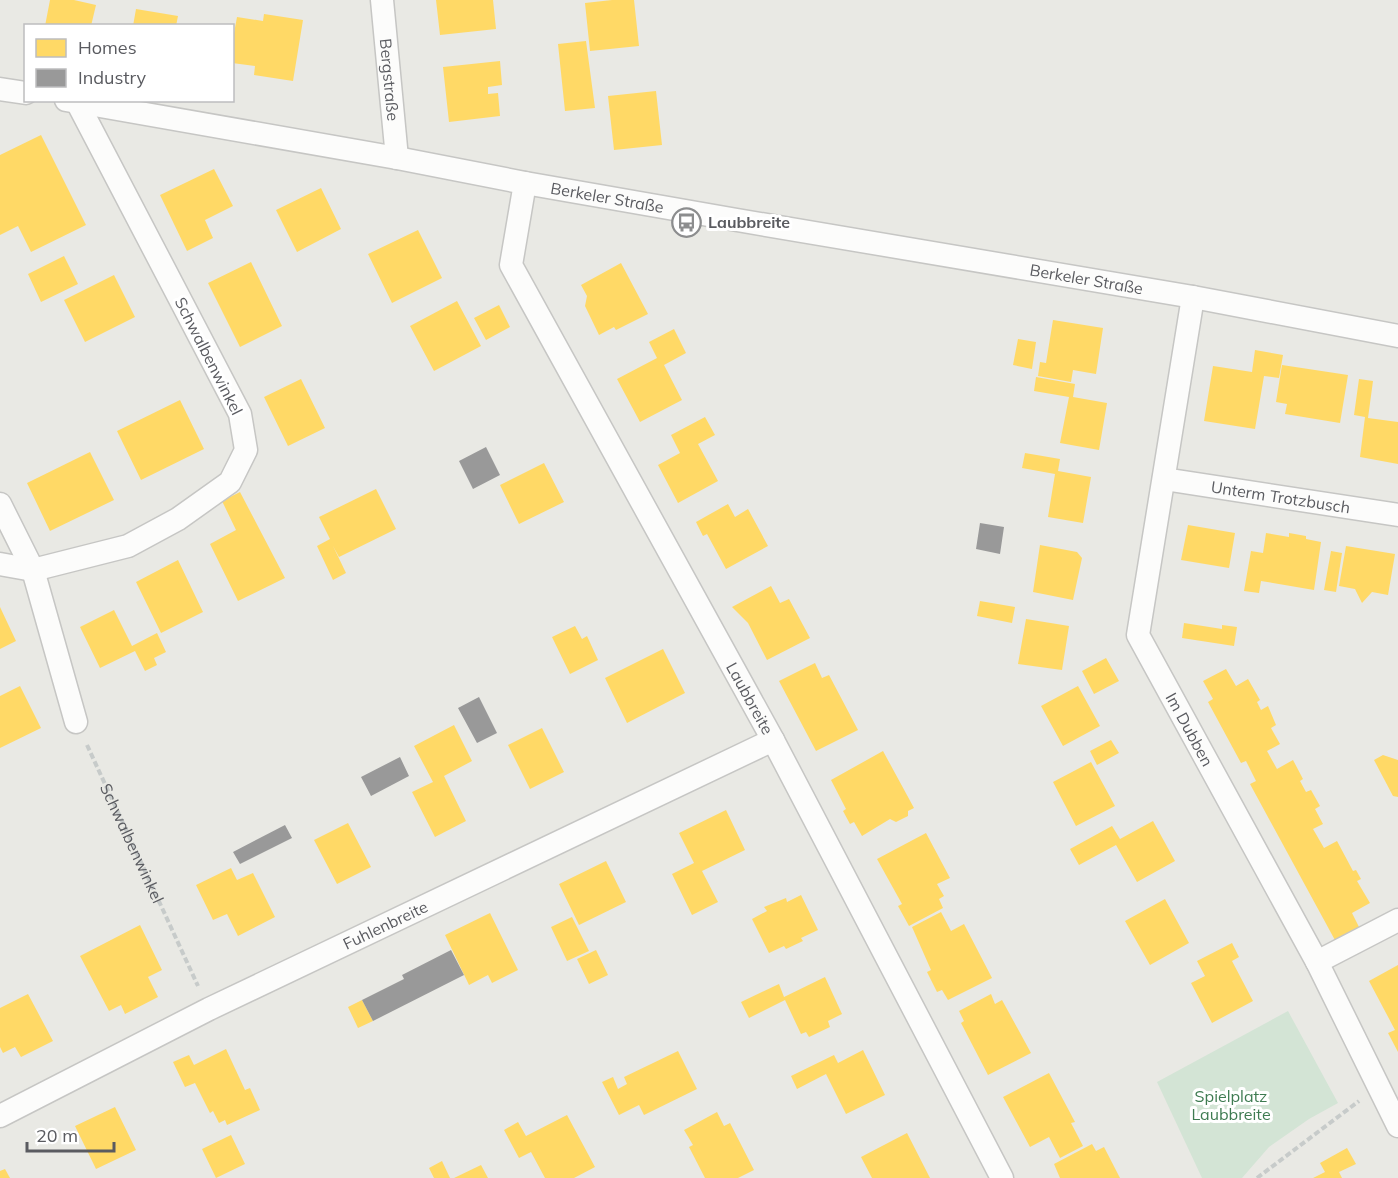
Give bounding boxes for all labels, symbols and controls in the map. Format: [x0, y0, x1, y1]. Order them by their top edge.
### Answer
legend [24, 24, 234, 102]
text: Homes [78, 36, 137, 59]
street label: Bergstraße [376, 38, 403, 122]
text: Industry [78, 66, 147, 89]
street label: Berkeler Straße [549, 178, 665, 217]
bus stop icon: Laubbreite [671, 206, 703, 238]
place label: Laubbreite [708, 212, 790, 232]
street label: Berkeler Straße [1028, 260, 1145, 298]
street label: Schwalbenwinkel [171, 294, 247, 418]
street label: Unterm Trotzbusch [1210, 476, 1352, 518]
street label: Laubbreite [722, 659, 778, 738]
street label: Im Dubben [1161, 689, 1218, 770]
street label: Schwalbenwinkel [96, 780, 168, 906]
street label: Fuhlenbreite [340, 896, 431, 954]
park label: Spielplatz Laubbreite [1191, 1086, 1271, 1124]
scale bar [27, 1115, 114, 1153]
text: 20 m [36, 1124, 78, 1147]

